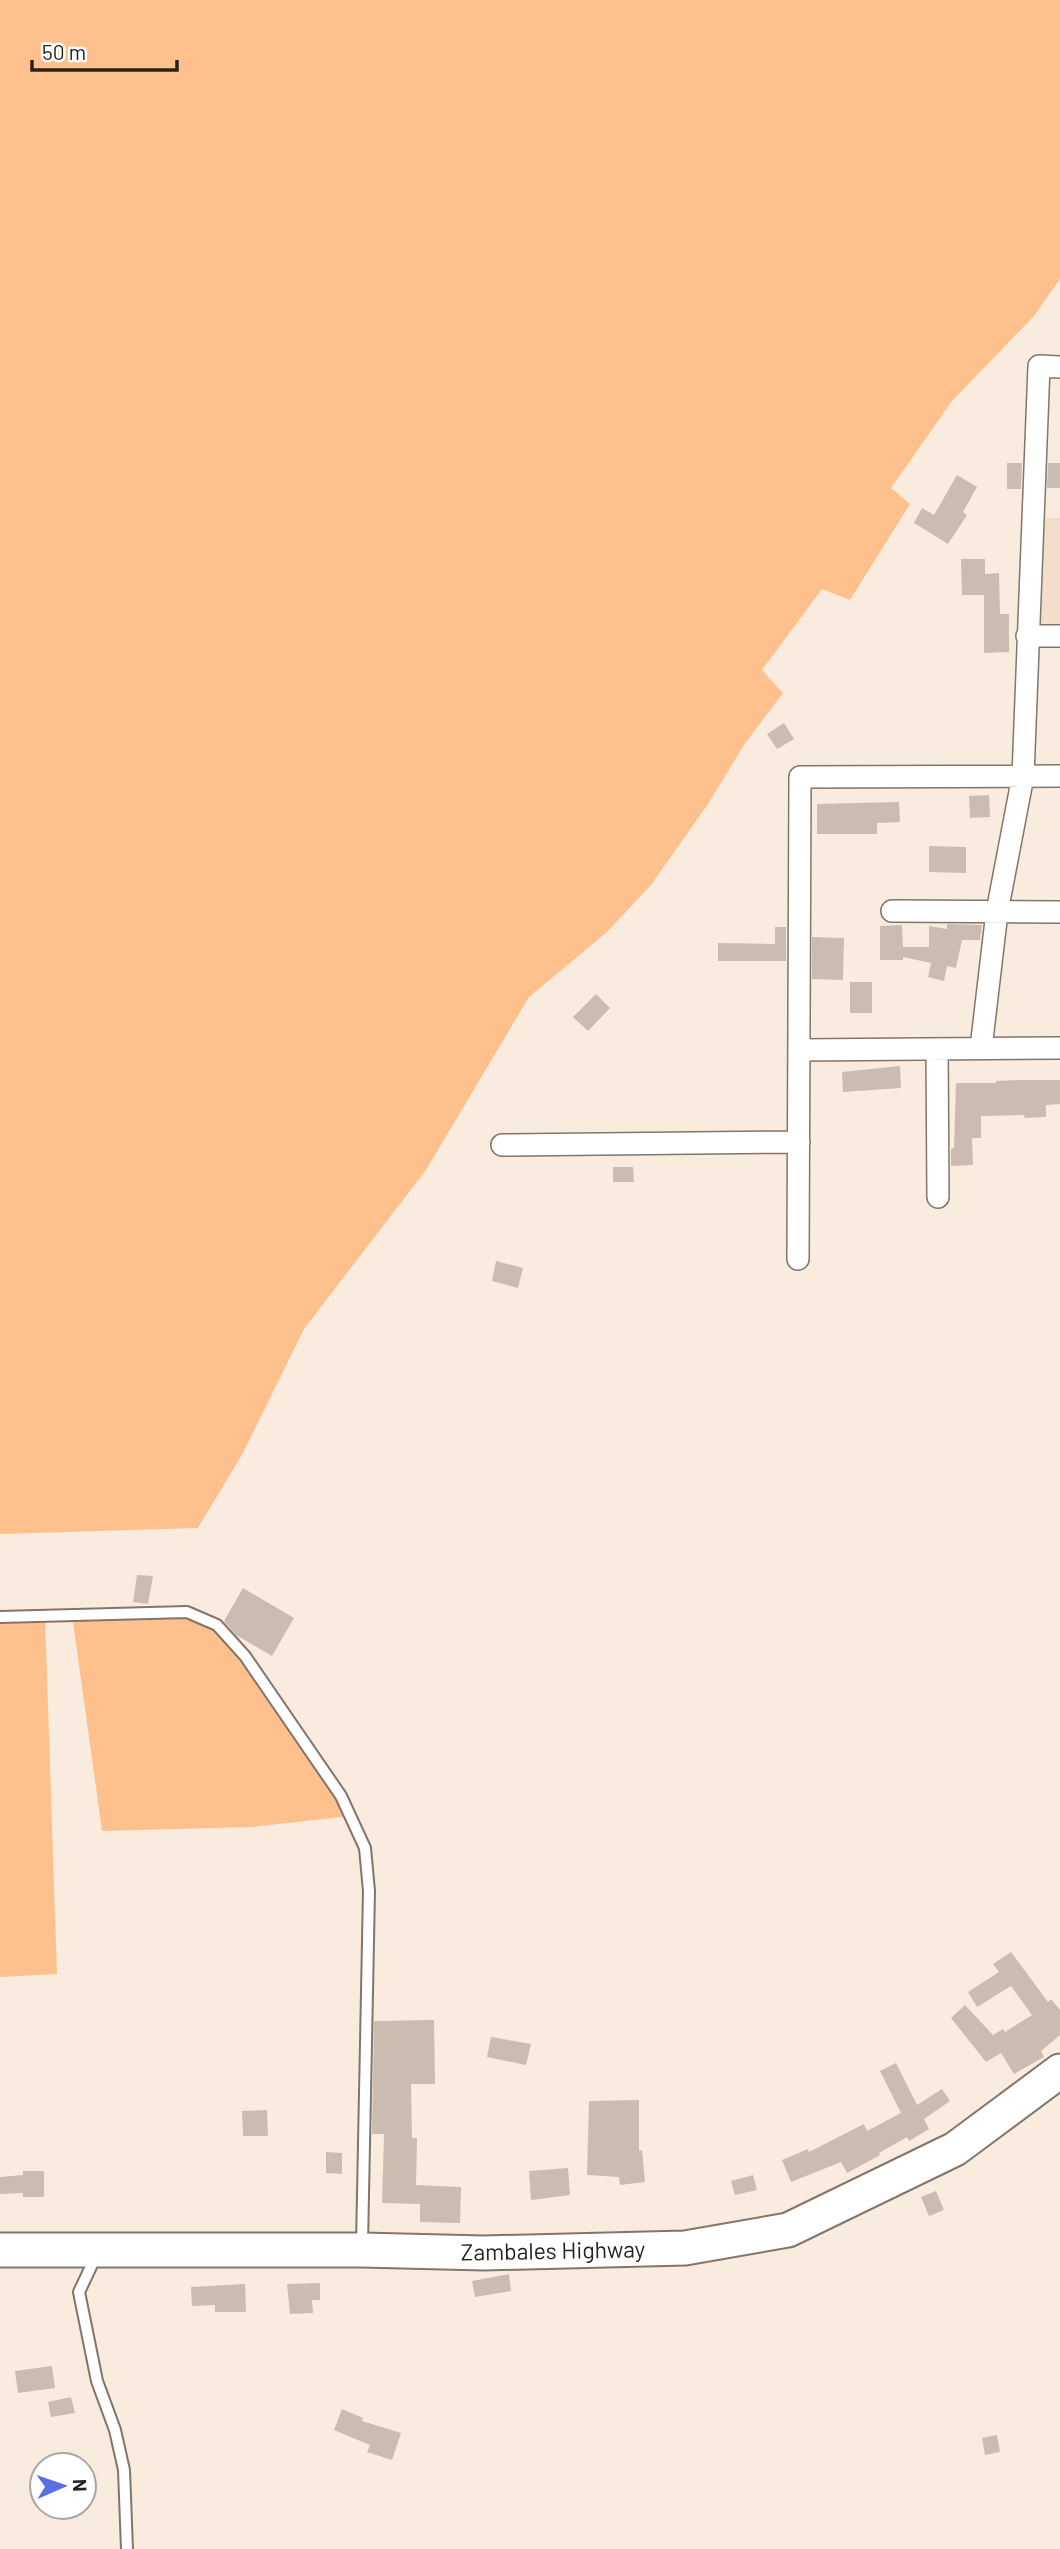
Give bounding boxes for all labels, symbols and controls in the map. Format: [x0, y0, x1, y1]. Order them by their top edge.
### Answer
scale bar [32, 28, 177, 72]
text: 50 m [42, 39, 86, 64]
street label: Zambales Highway [460, 2234, 646, 2266]
north arrow [28, 2451, 98, 2521]
text: N [69, 2479, 92, 2492]

